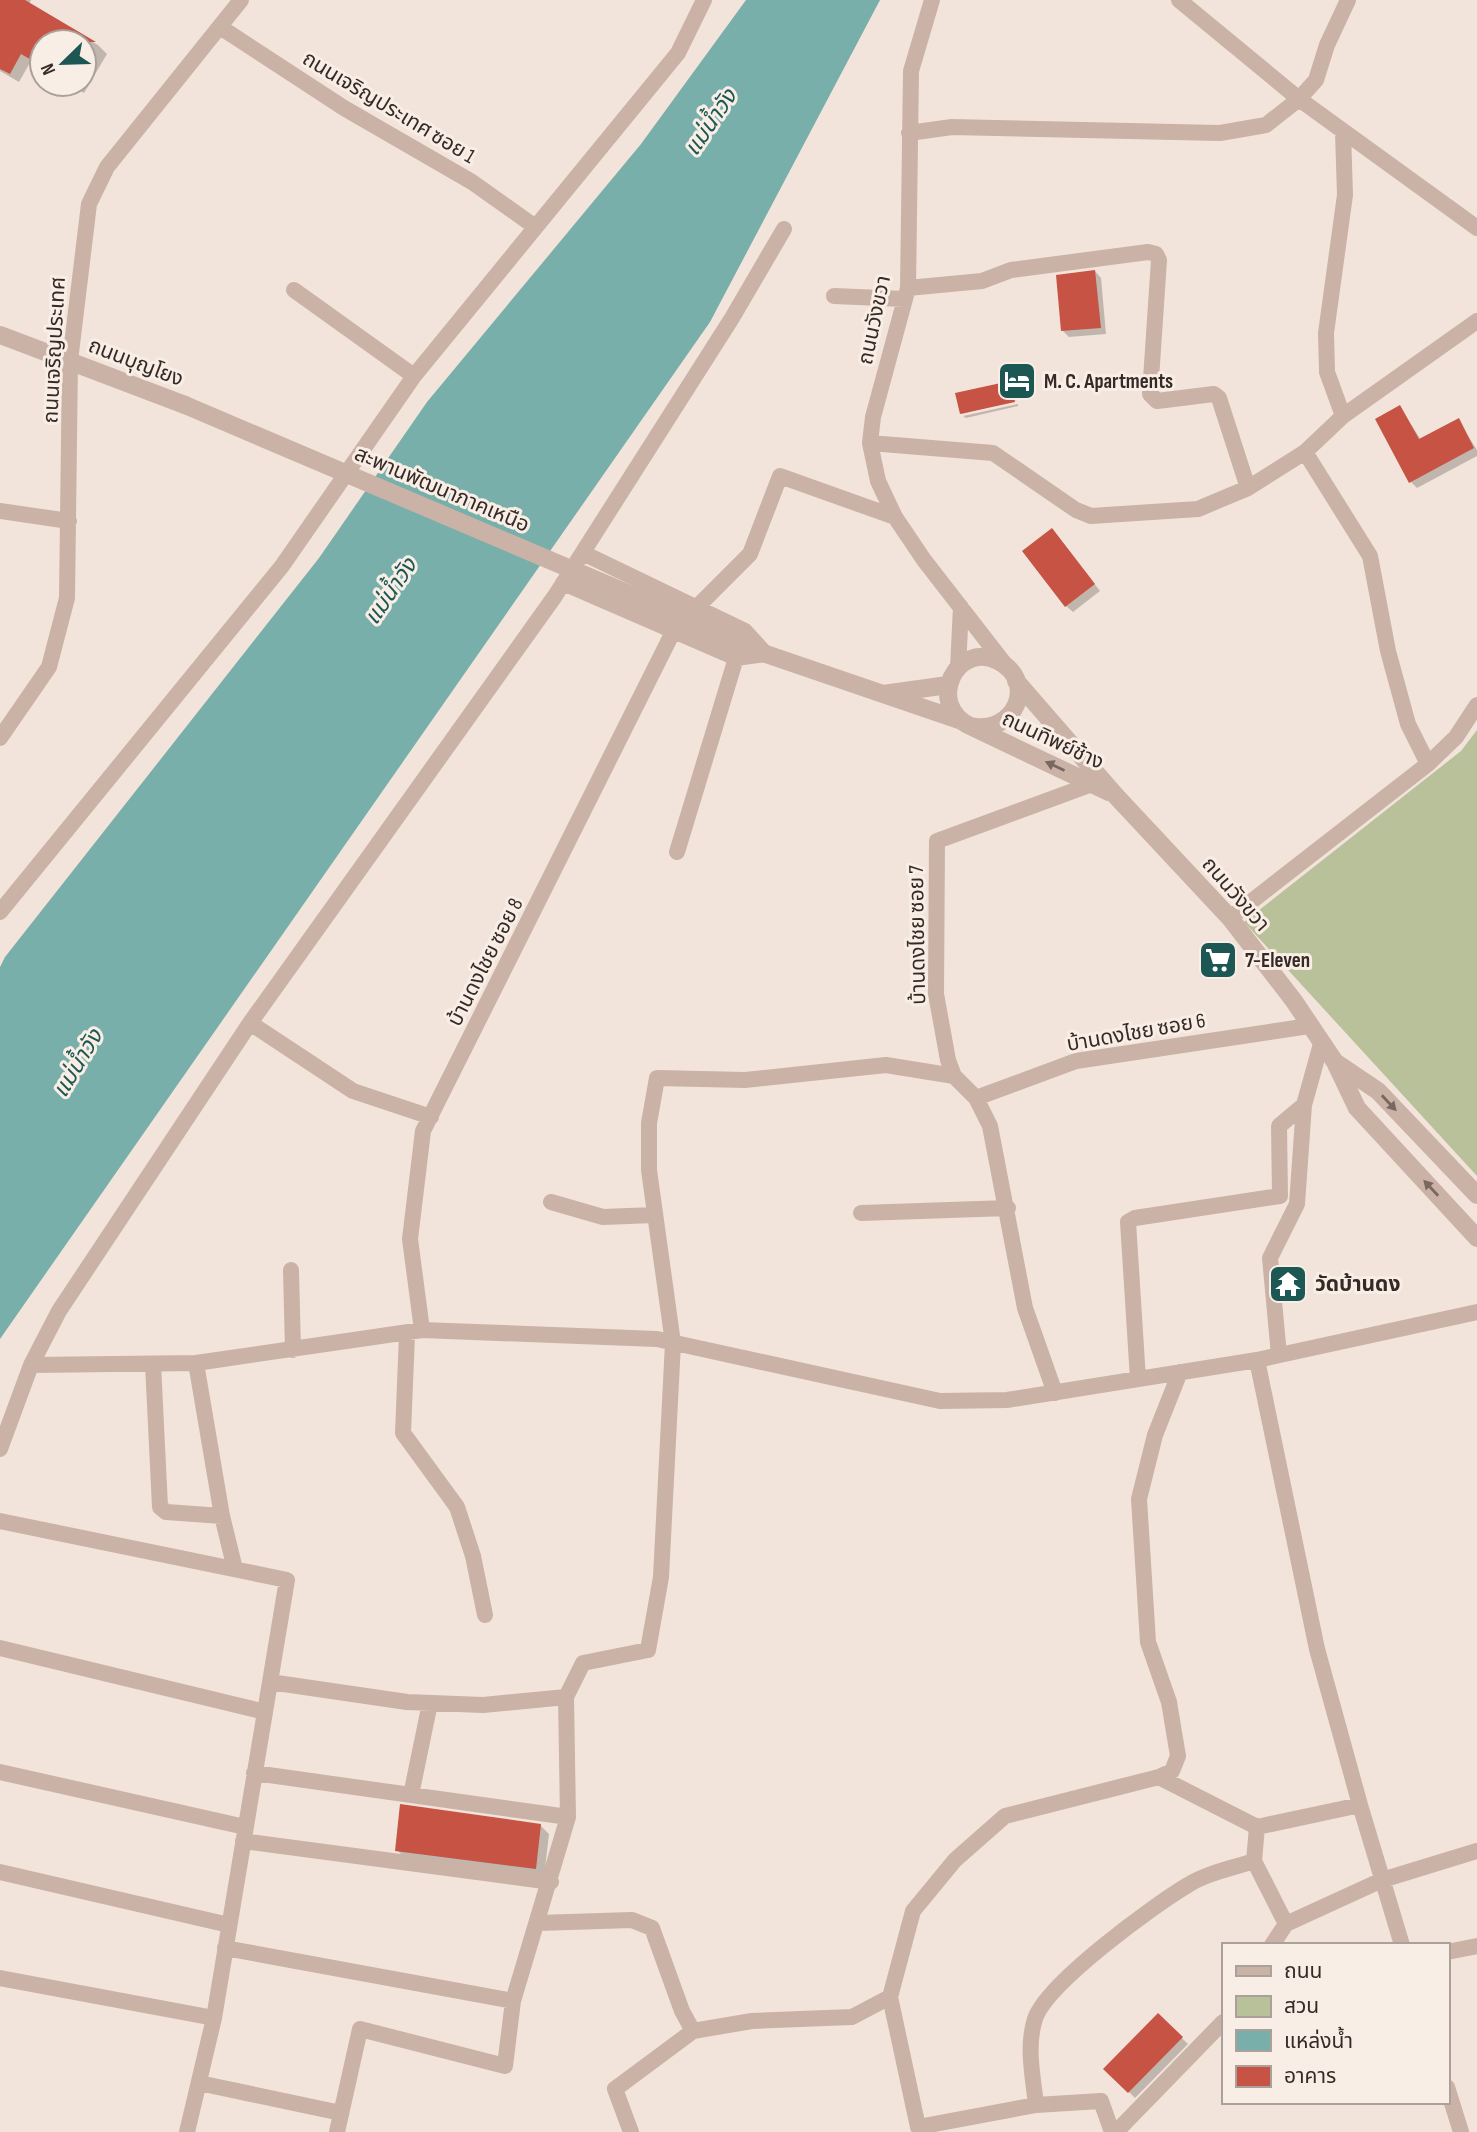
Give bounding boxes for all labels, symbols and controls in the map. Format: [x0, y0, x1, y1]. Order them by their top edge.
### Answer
north arrow [28, 28, 98, 98]
street label: ถนนเจริญประเทศ ซอย 1 [298, 46, 480, 169]
text: N [36, 60, 61, 78]
water label: แม่น้ำวัง [676, 81, 744, 161]
street label: ถนนวังขวา [853, 273, 896, 367]
street label: ถนนเจริญประเทศ [38, 276, 71, 424]
street label: ถนนบุญโยง [85, 333, 187, 392]
hotel icon: M. C. Apartments [996, 360, 1038, 402]
place label: M. C. Apartments [1044, 369, 1173, 394]
street label: สะพานพัฒนาภาคเหนือ [351, 441, 533, 538]
water label: แม่น้ำวัง [356, 550, 424, 630]
street label: ถนนทิพย์ช้าง [998, 706, 1108, 775]
one-way arrow [1044, 761, 1065, 772]
street label: ถนนวังขวา [1197, 852, 1275, 937]
street label: บ้านดงไชย ซอย 7 [904, 864, 931, 1005]
street label: บ้านดงไชย ซอย 8 [442, 894, 528, 1031]
supermarket icon: 7-Eleven [1197, 939, 1239, 981]
place label: 7-Eleven [1245, 948, 1310, 973]
street label: บ้านดงไชย ซอย 6 [1065, 1008, 1207, 1057]
water label: แม่น้ำวัง [44, 1022, 110, 1103]
one-way arrow [1381, 1094, 1397, 1111]
one-way arrow [1423, 1180, 1439, 1197]
temple icon: วัดบ้านดง [1267, 1263, 1309, 1305]
place label: วัดบ้านดง [1315, 1272, 1400, 1297]
legend [1222, 1943, 1449, 2104]
text: ถนน [1284, 1959, 1322, 1984]
text: สวน [1284, 1994, 1319, 2019]
text: แหล่งน้ำ [1284, 2026, 1353, 2054]
text: อาคาร [1284, 2064, 1336, 2089]

